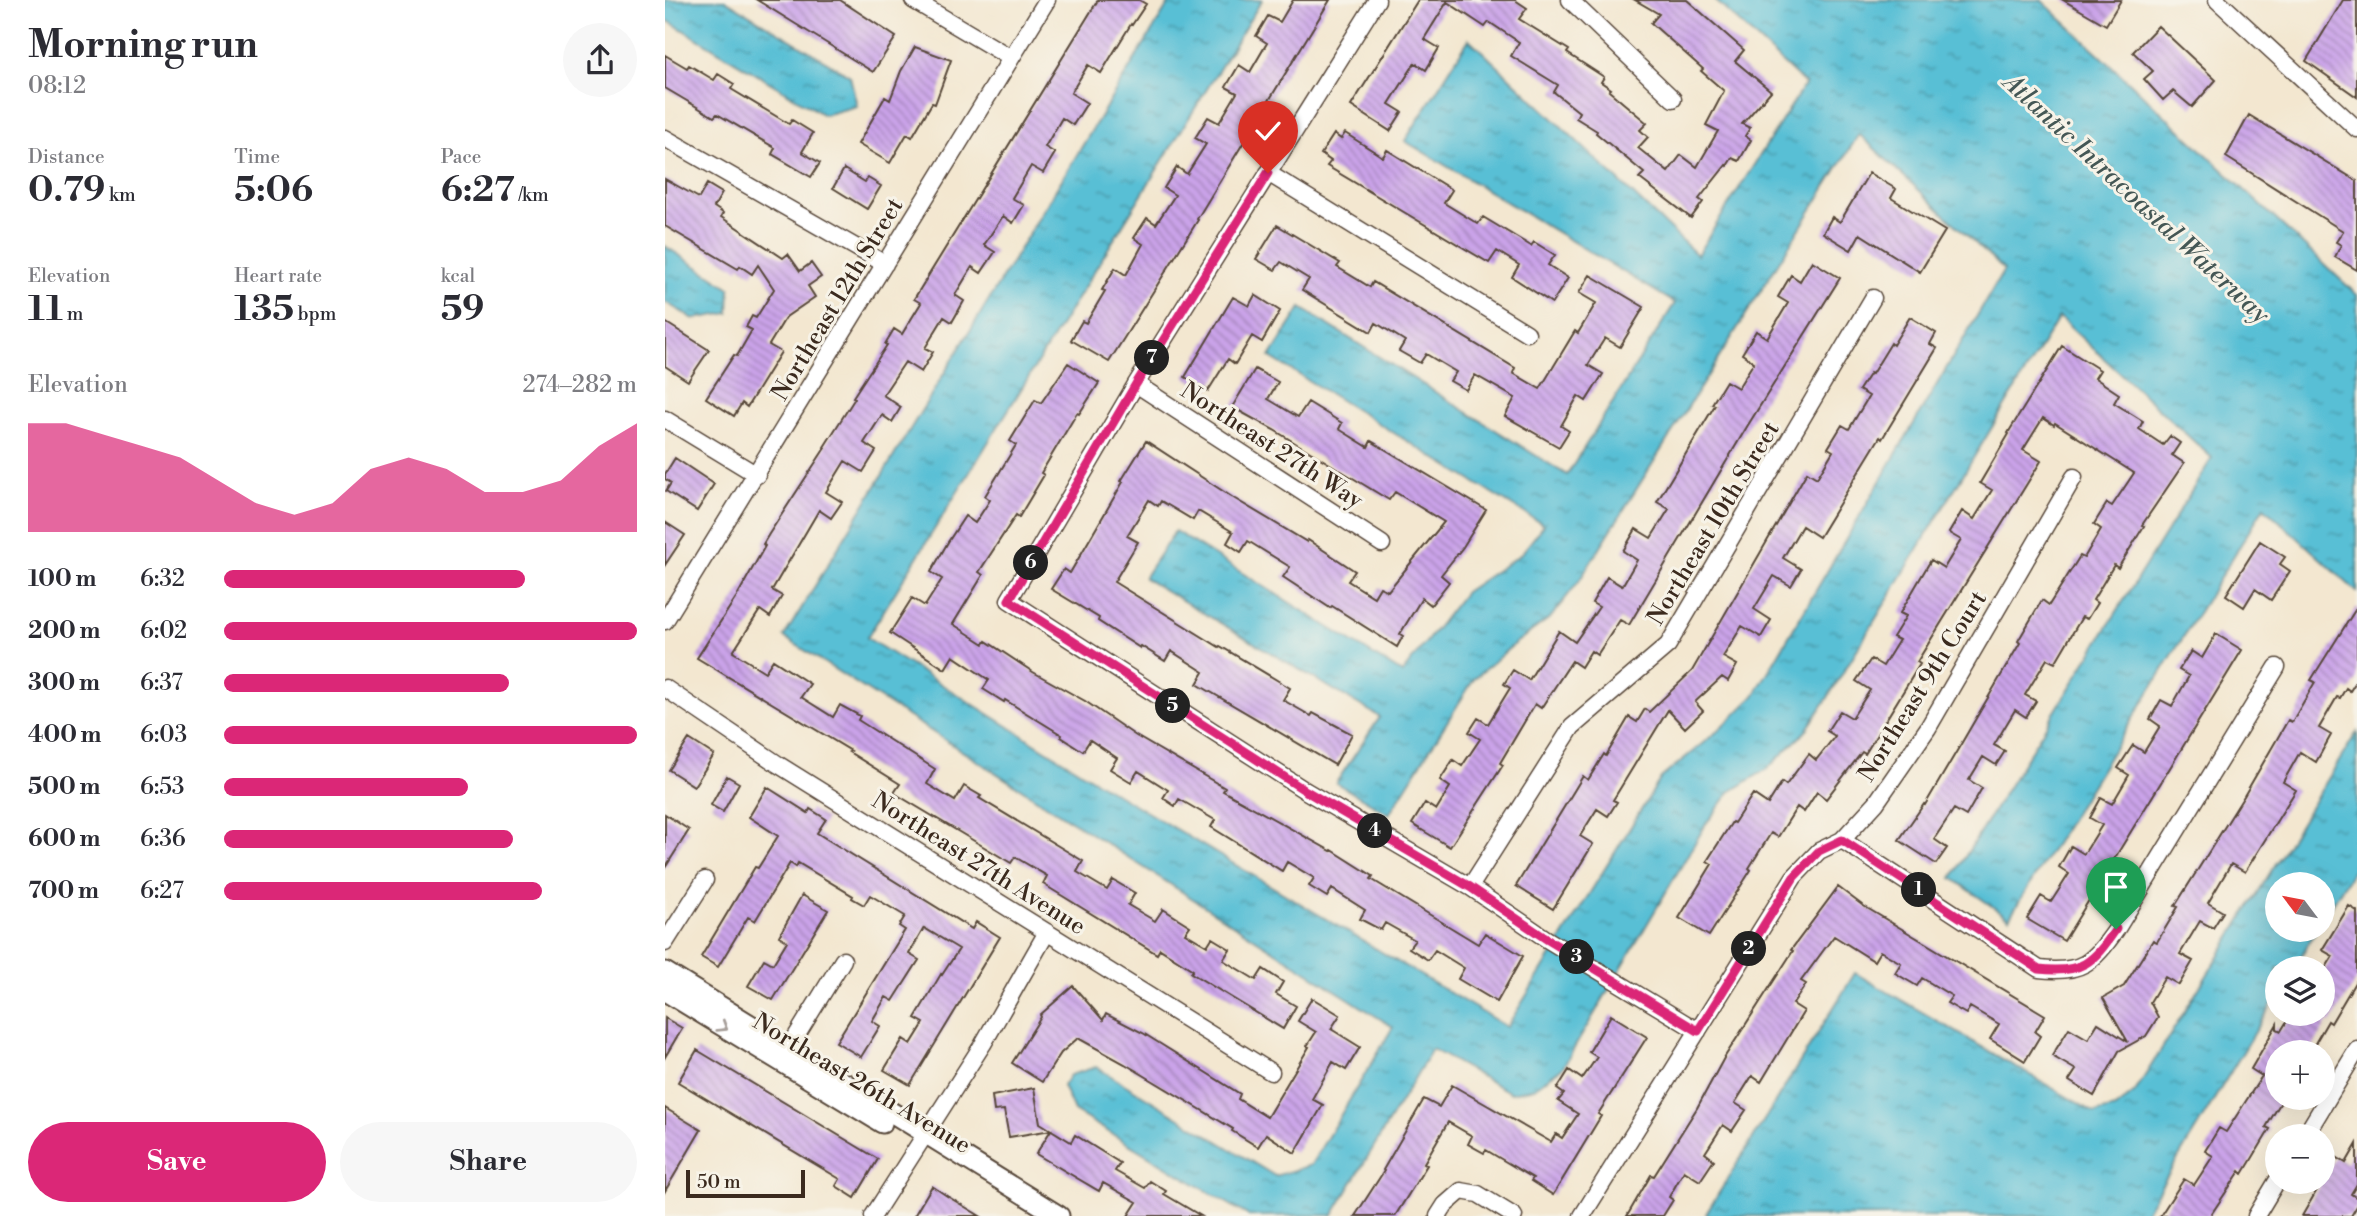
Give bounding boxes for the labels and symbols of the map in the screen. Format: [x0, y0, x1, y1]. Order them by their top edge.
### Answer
water label: Atlantic Intracoastal Waterway [1994, 65, 2276, 331]
pin [1238, 101, 1298, 173]
street label: Northeast 12th Street [765, 192, 911, 406]
pin: 7 [1135, 340, 1169, 376]
street label: Northeast 27th Way [1175, 376, 1368, 516]
street label: Northeast 10th Street [1641, 416, 1787, 631]
pin: 6 [1013, 546, 1049, 580]
street label: Northeast 9th Court [1852, 585, 1994, 787]
pin: 5 [1155, 688, 1191, 724]
street label: Northeast 27th Avenue [866, 786, 1091, 942]
pin: 4 [1357, 814, 1393, 848]
pin [2086, 857, 2146, 929]
pin: 1 [1901, 872, 1937, 908]
north arrow [2265, 872, 2335, 942]
pin: 2 [1731, 932, 1767, 967]
pin: 3 [1559, 940, 1595, 974]
street label: Northeast 26th Avenue [747, 1007, 976, 1161]
one-way arrow [716, 1018, 729, 1031]
scale bar [686, 1167, 805, 1199]

